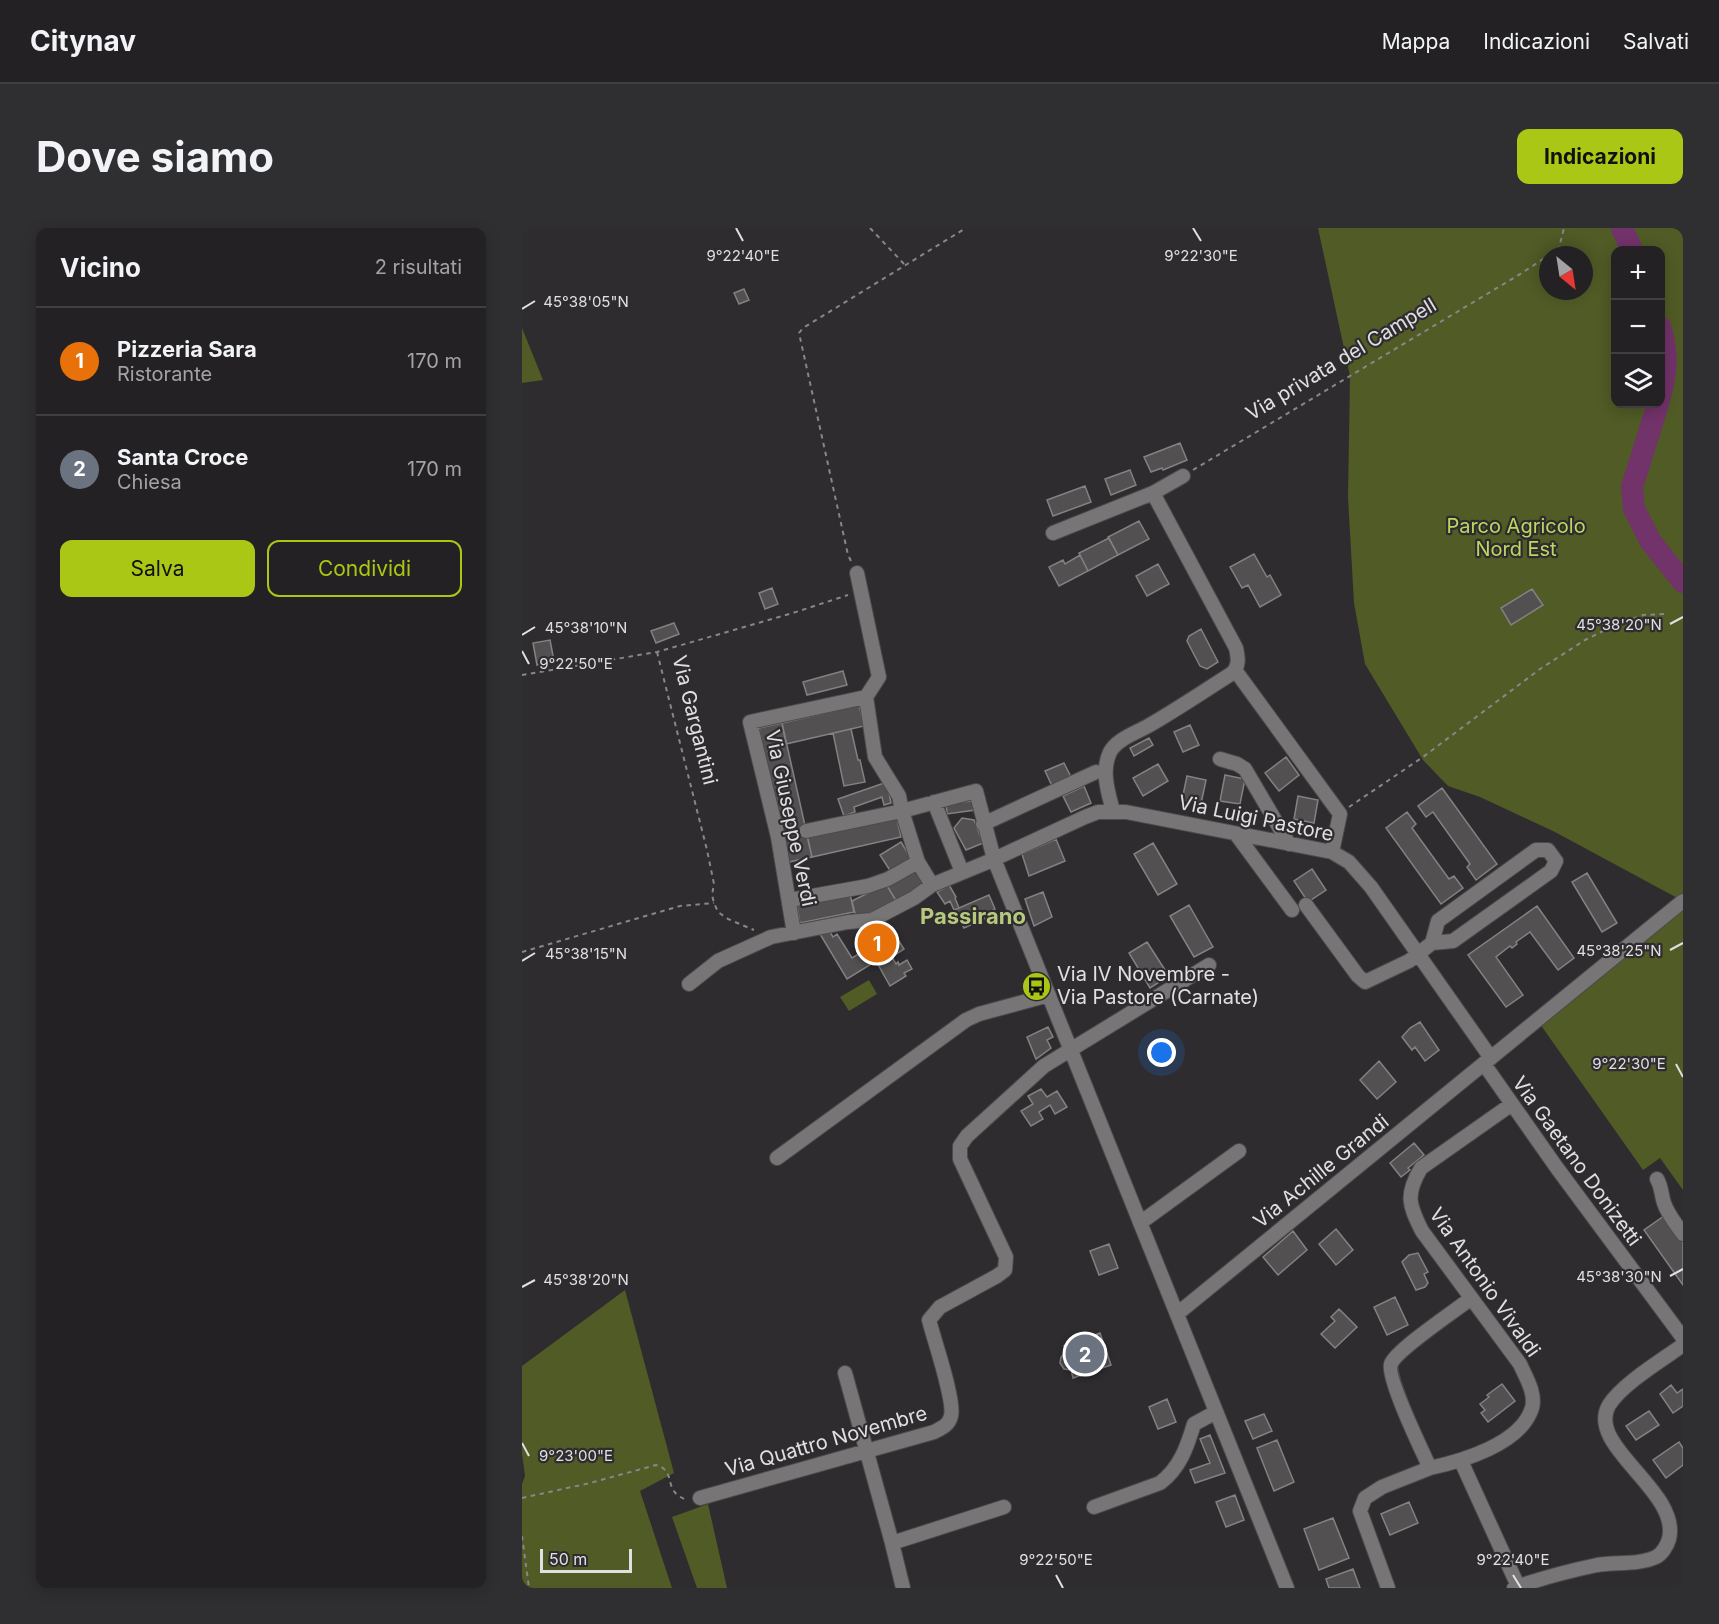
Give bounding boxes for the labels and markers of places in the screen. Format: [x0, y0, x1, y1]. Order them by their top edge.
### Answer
pin: 1 [858, 920, 896, 966]
place label: Via IV Novembre - Via Pastore (Carnate) [1057, 962, 1259, 1009]
bus stop icon: Via IV Novembre - Via Pastore (Carnate) [1020, 970, 1052, 1002]
pin: 2 [1066, 1332, 1104, 1376]

